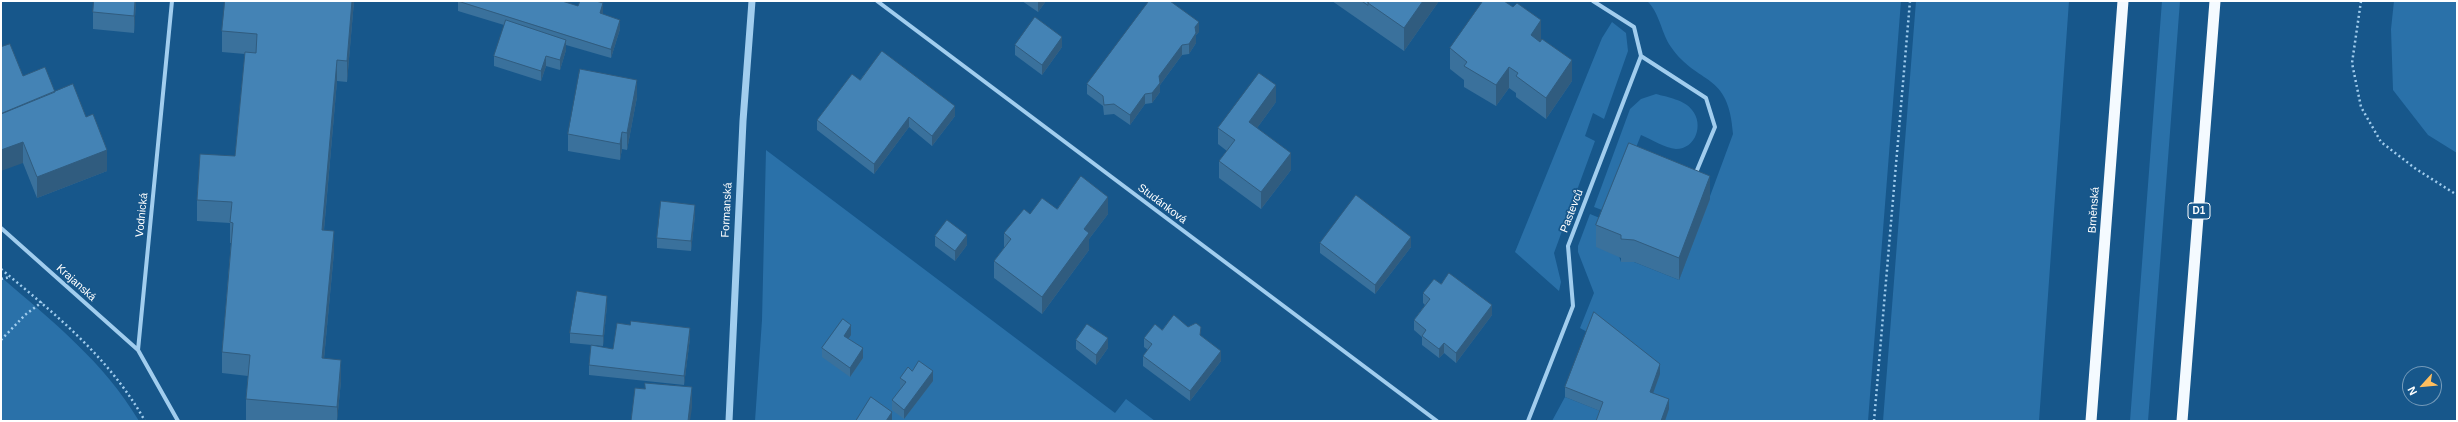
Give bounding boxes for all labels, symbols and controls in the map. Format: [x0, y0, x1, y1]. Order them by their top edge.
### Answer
street label: Studánková [1135, 181, 1189, 227]
street label: Formanská [719, 182, 735, 238]
street label: Brněnská [2086, 186, 2102, 234]
street label: Pastevců [1558, 188, 1586, 234]
street label: Vodnická [133, 192, 151, 238]
road number: D1 [2188, 203, 2210, 219]
street label: Krajanská [53, 262, 99, 304]
north arrow [2402, 366, 2442, 406]
text: N [2405, 385, 2419, 397]

